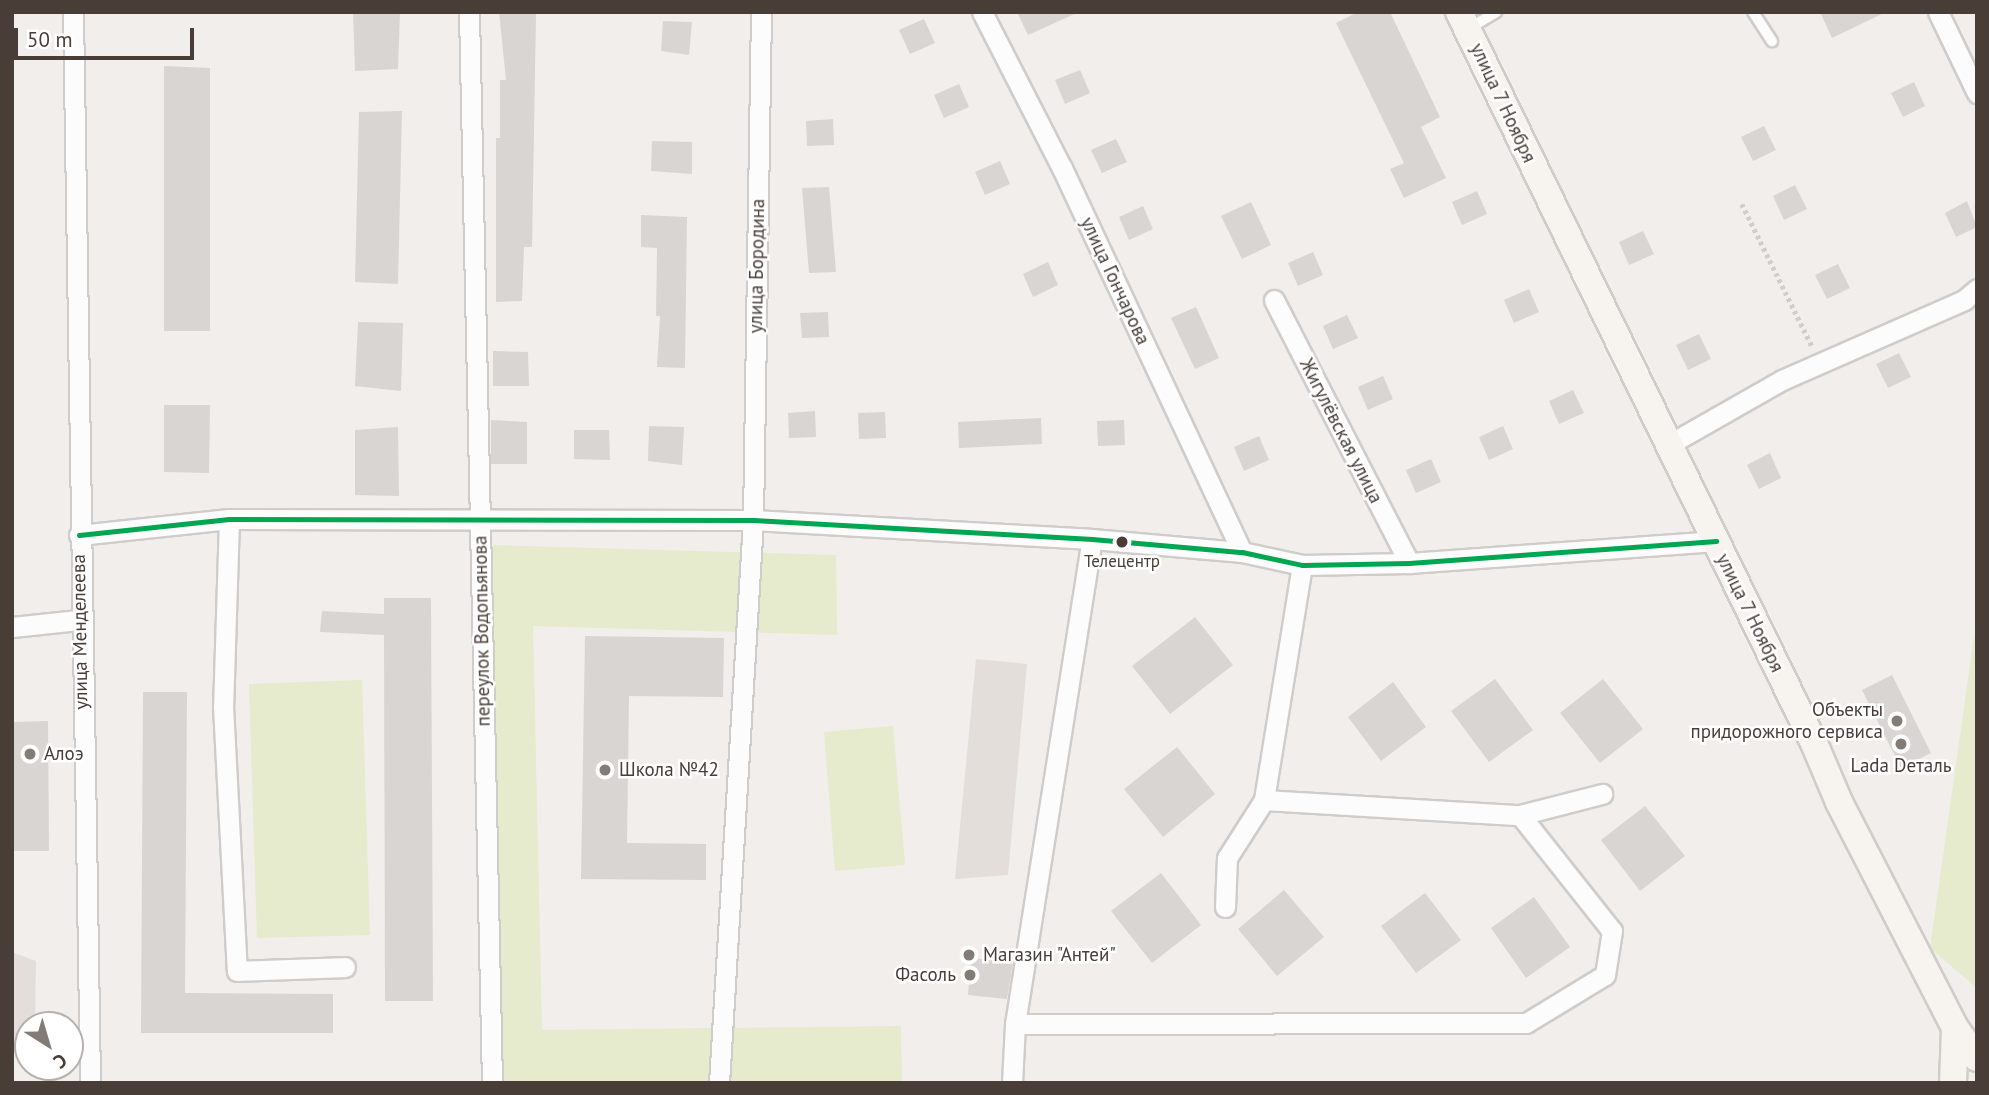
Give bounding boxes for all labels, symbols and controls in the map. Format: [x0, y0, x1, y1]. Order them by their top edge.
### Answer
scale bar [18, 14, 198, 58]
text: 50 m [27, 26, 73, 53]
street label: улица 7 Ноября [1465, 39, 1541, 167]
street label: улица Бородина [744, 198, 770, 334]
street label: улица Гончарова [1075, 214, 1155, 348]
street label: Жигулёвская улица [1295, 355, 1387, 507]
street label: переулок Водопьянова [469, 535, 495, 727]
marker: Телецентр [1115, 535, 1129, 549]
street label: улица 7 Ноября [1711, 549, 1789, 677]
place label: Телецентр [1084, 552, 1160, 572]
street label: улица Менделеева [67, 554, 93, 710]
place label: Объекты придорожного сервиса [1691, 699, 1883, 743]
marker: Объекты придорожного сервиса [1889, 713, 1905, 729]
marker: Lada Dеталь [1893, 736, 1909, 752]
place label: Алоэ [44, 743, 84, 765]
marker: Алоэ [22, 746, 38, 762]
place label: Lada Dеталь [1850, 755, 1952, 777]
place label: Школа №42 [619, 759, 719, 781]
marker: Школа №42 [597, 762, 613, 778]
place label: Магазин "Антей" [983, 944, 1117, 966]
marker: Магазин "Антей" [961, 947, 977, 963]
place label: Фасоль [895, 964, 956, 986]
marker: Фасоль [962, 967, 978, 983]
north arrow [14, 1011, 84, 1081]
text: С [49, 1048, 72, 1074]

